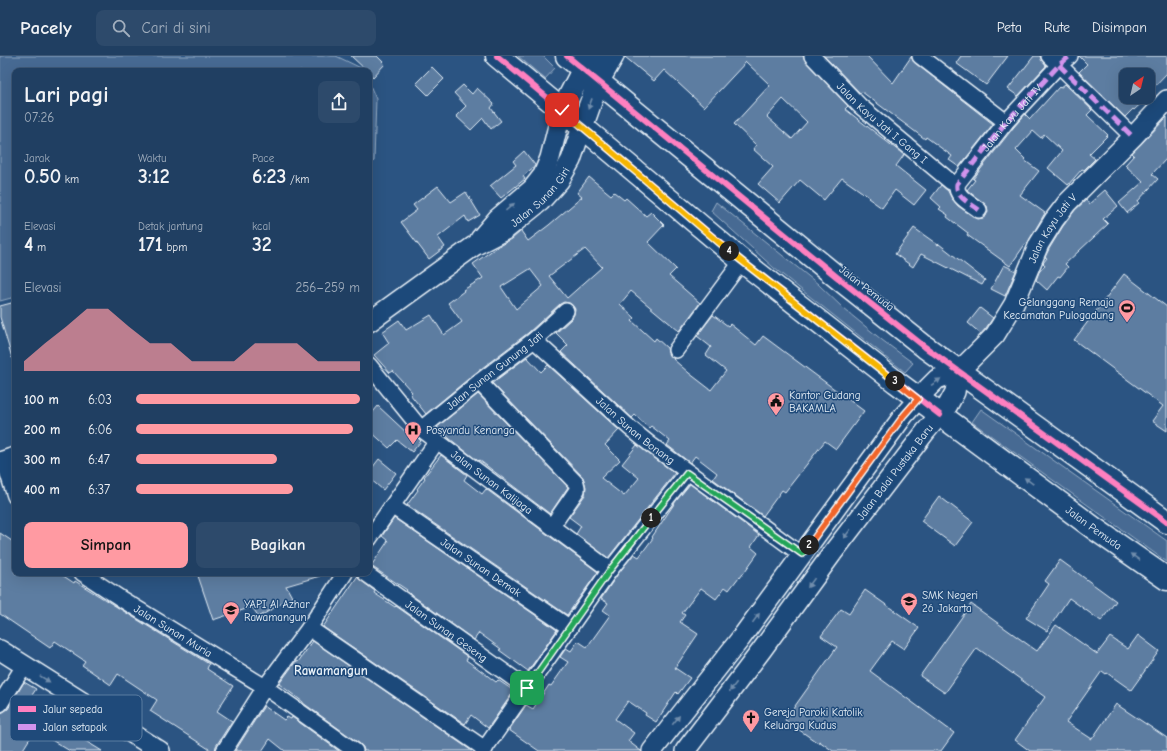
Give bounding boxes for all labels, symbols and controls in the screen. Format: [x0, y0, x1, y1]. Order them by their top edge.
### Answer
search box [96, 10, 376, 46]
text: Pacely [20, 17, 72, 39]
icon: search [110, 17, 132, 39]
text: Cari di sini [142, 19, 211, 37]
text: Peta [997, 19, 1022, 36]
text: Rute [1044, 19, 1070, 36]
text: Disimpan [1092, 19, 1147, 36]
north arrow [1119, 68, 1155, 104]
map controls [1119, 68, 1155, 104]
street label: Jalan Kayu Jati I Gang I [834, 80, 930, 166]
button: share [318, 81, 360, 123]
text: Lari pagi [24, 82, 109, 108]
street label: Jalan Kayu Jati IV [979, 82, 1045, 154]
pin [545, 93, 579, 127]
icon: check [551, 99, 573, 121]
one-way arrow [587, 99, 593, 111]
text: 07:26 [24, 110, 54, 125]
text: Jarak [24, 152, 50, 165]
text: Waktu [138, 152, 167, 165]
text: Pace [252, 152, 274, 165]
text: 0.50 [24, 165, 61, 188]
text: 3:12 [138, 165, 170, 188]
text: 6:23 [252, 165, 286, 188]
street label: Jalan Sunan Giri [508, 165, 572, 230]
text: km [61, 173, 79, 186]
text: /km [286, 173, 309, 186]
street label: Jalan Kayu Jati V [1026, 191, 1080, 265]
one-way arrow [505, 203, 515, 212]
text: Elevasi [24, 220, 56, 233]
text: Detak jantung [138, 220, 203, 233]
text: kcal [252, 220, 270, 233]
text: 4 [24, 233, 33, 256]
text: 171 [138, 233, 163, 256]
text: 32 [252, 233, 272, 256]
text: m [33, 241, 46, 254]
text: bpm [163, 241, 187, 254]
pin: 4 [719, 241, 739, 261]
text: 4 [726, 244, 732, 257]
street label: Jalan Pemuda [837, 263, 897, 314]
text: Elevasi [24, 280, 61, 295]
text: 256–259 m [295, 280, 360, 295]
place label: Gelanggang Remaja Kecamatan Pulogadung [1003, 296, 1114, 322]
sports icon: Gelanggang Remaja Kecamatan Pulogadung [1117, 298, 1137, 323]
street label: Jalan Sunan Gunung Jati [444, 329, 546, 413]
pin: 3 [885, 371, 905, 391]
text: 3 [892, 374, 898, 387]
one-way arrow [930, 378, 941, 386]
place label: Kantor Gudang BAKAMLA [789, 389, 861, 415]
public building icon: Kantor Gudang BAKAMLA [766, 391, 786, 416]
text: 100 m [24, 392, 59, 407]
text: 6:03 [88, 392, 112, 407]
street label: Jalan Sunan Bonang [593, 394, 677, 467]
hospital icon: Posyandu Kenanga [403, 420, 423, 445]
text: 200 m [24, 422, 60, 437]
text: 6:06 [88, 422, 112, 437]
street label: Jalan Balai Pustaka Baru [854, 422, 936, 523]
place label: Posyandu Kenanga [426, 424, 515, 437]
street label: Jalan Sunan Kalijaga [448, 448, 535, 517]
text: 300 m [24, 452, 60, 467]
text: 6:47 [88, 452, 110, 467]
one-way arrow [1024, 477, 1035, 485]
text: 400 m [24, 482, 60, 497]
text: 6:37 [88, 482, 110, 497]
street label: Jalan Pemuda [1063, 504, 1124, 553]
pin: 1 [641, 508, 661, 528]
text: 1 [649, 511, 653, 524]
button: Simpan [24, 522, 188, 568]
button: Bagikan [196, 522, 360, 568]
one-way arrow [843, 529, 851, 540]
street label: Jalan Sunan Demak [438, 535, 524, 600]
pin: 2 [799, 535, 819, 555]
text: 2 [806, 538, 812, 551]
one-way arrow [1130, 553, 1140, 561]
one-way arrow [806, 577, 815, 588]
place label: SMK Negeri 26 Jakarta [922, 589, 978, 615]
school or university icon: SMK Negeri 26 Jakarta [899, 591, 919, 616]
place label: YAPI Al Azhar Rawamangun [244, 598, 310, 624]
street label: Jalan Sunan Geseng [403, 598, 490, 665]
school or university icon: YAPI Al Azhar Rawamangun [221, 600, 241, 625]
street label: Jalan Sunan Muria [132, 602, 214, 660]
one-way arrow [752, 612, 760, 623]
district label: Rawamangun [294, 663, 368, 678]
pin [510, 671, 544, 705]
one-way arrow [39, 675, 51, 682]
icon: arrive [516, 677, 538, 699]
one-way arrow [729, 682, 738, 693]
legend [10, 695, 142, 741]
text: Jalur sepeda [43, 703, 103, 716]
place label: Gereja Paroki Katolik Keluarga Kudus [764, 706, 863, 732]
church icon: Gereja Paroki Katolik Keluarga Kudus [741, 708, 761, 733]
one-way arrow [672, 715, 681, 726]
text: Jalan setapak [43, 721, 108, 734]

